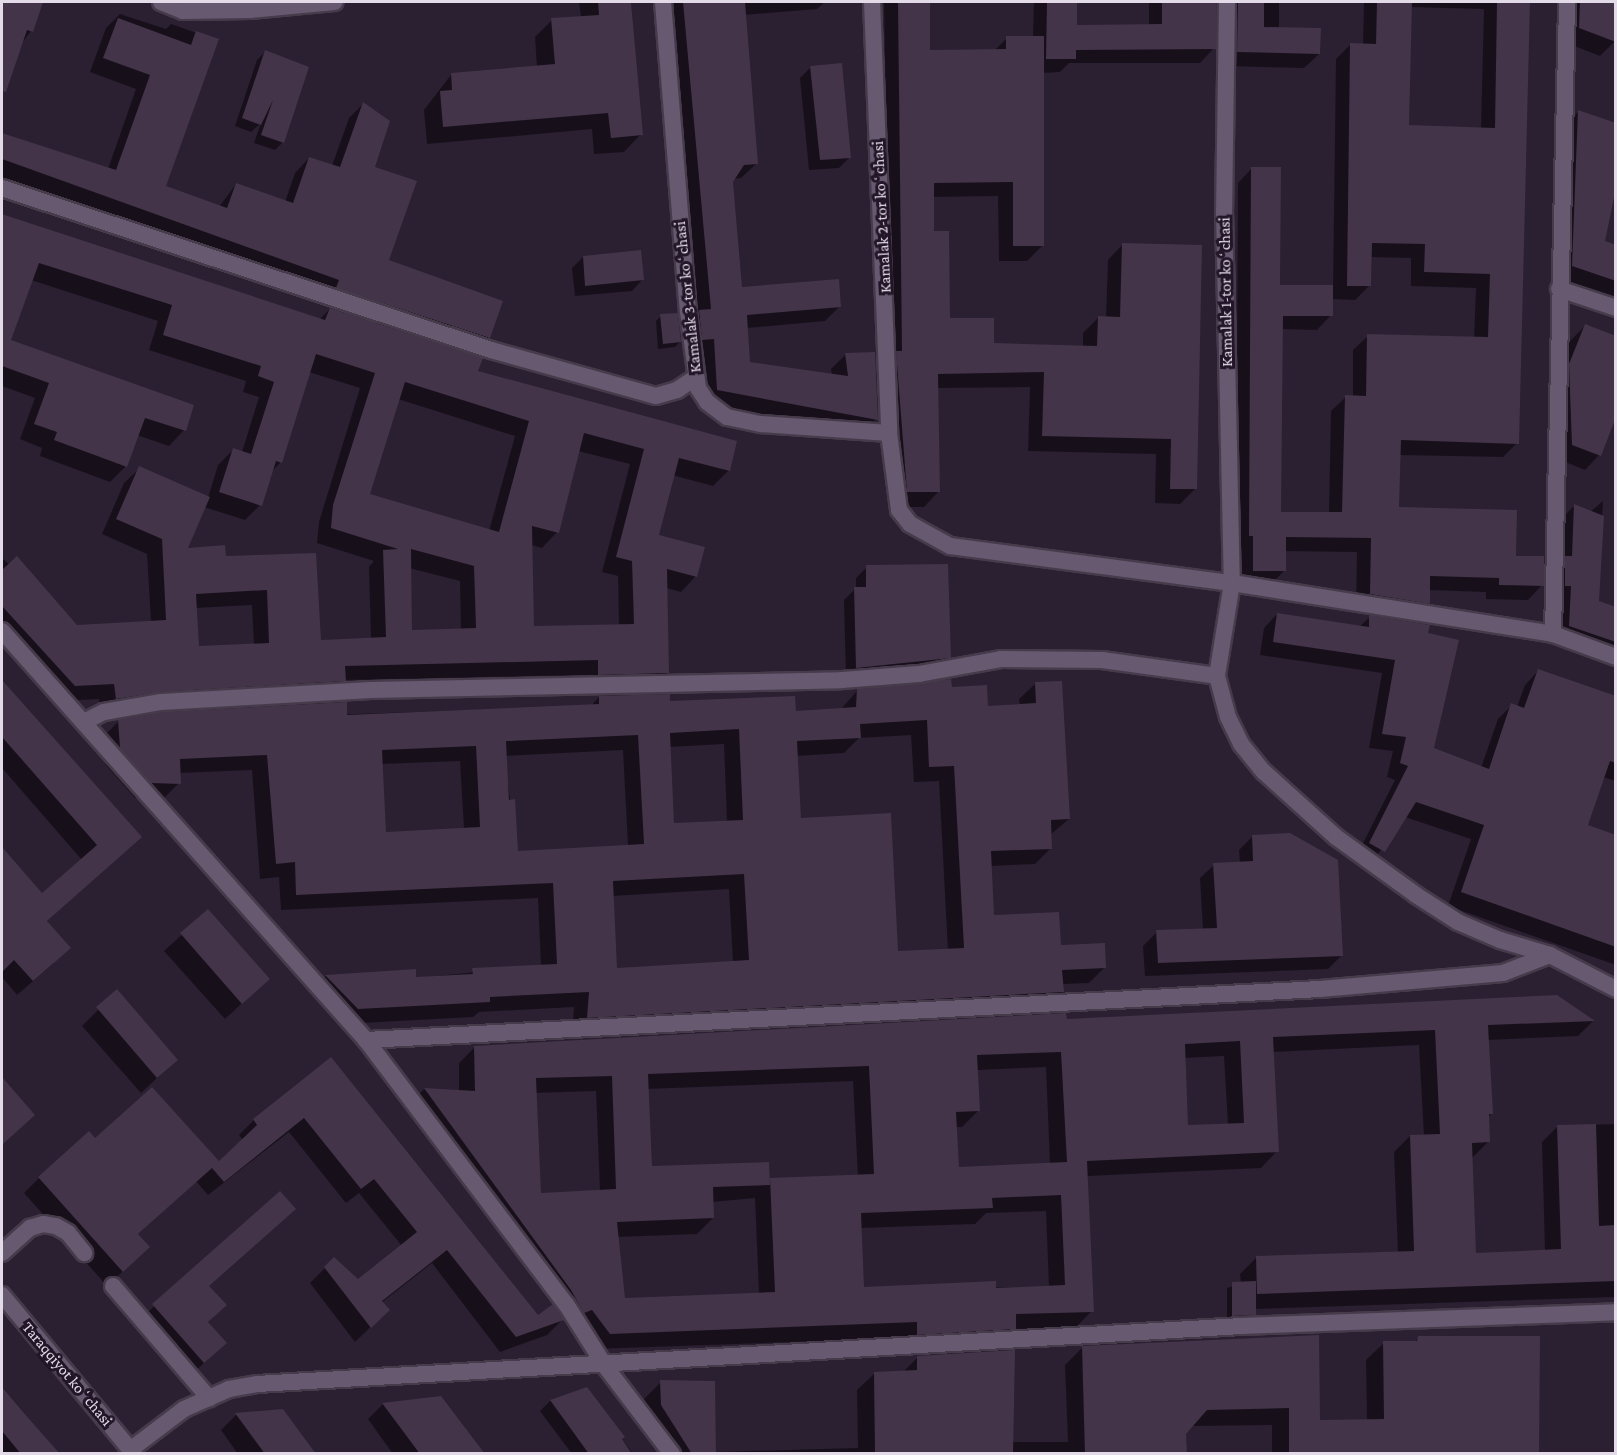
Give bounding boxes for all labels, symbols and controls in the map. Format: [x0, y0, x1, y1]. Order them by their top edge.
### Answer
street label: Kamalak 2-tor koʻchasi [868, 141, 896, 293]
street label: Kamalak 1-tor koʻchasi [1215, 217, 1237, 367]
street label: Kamalak 3-tor koʻchasi [671, 220, 705, 374]
street label: Taraqqiyot koʻchasi [18, 1318, 116, 1430]

